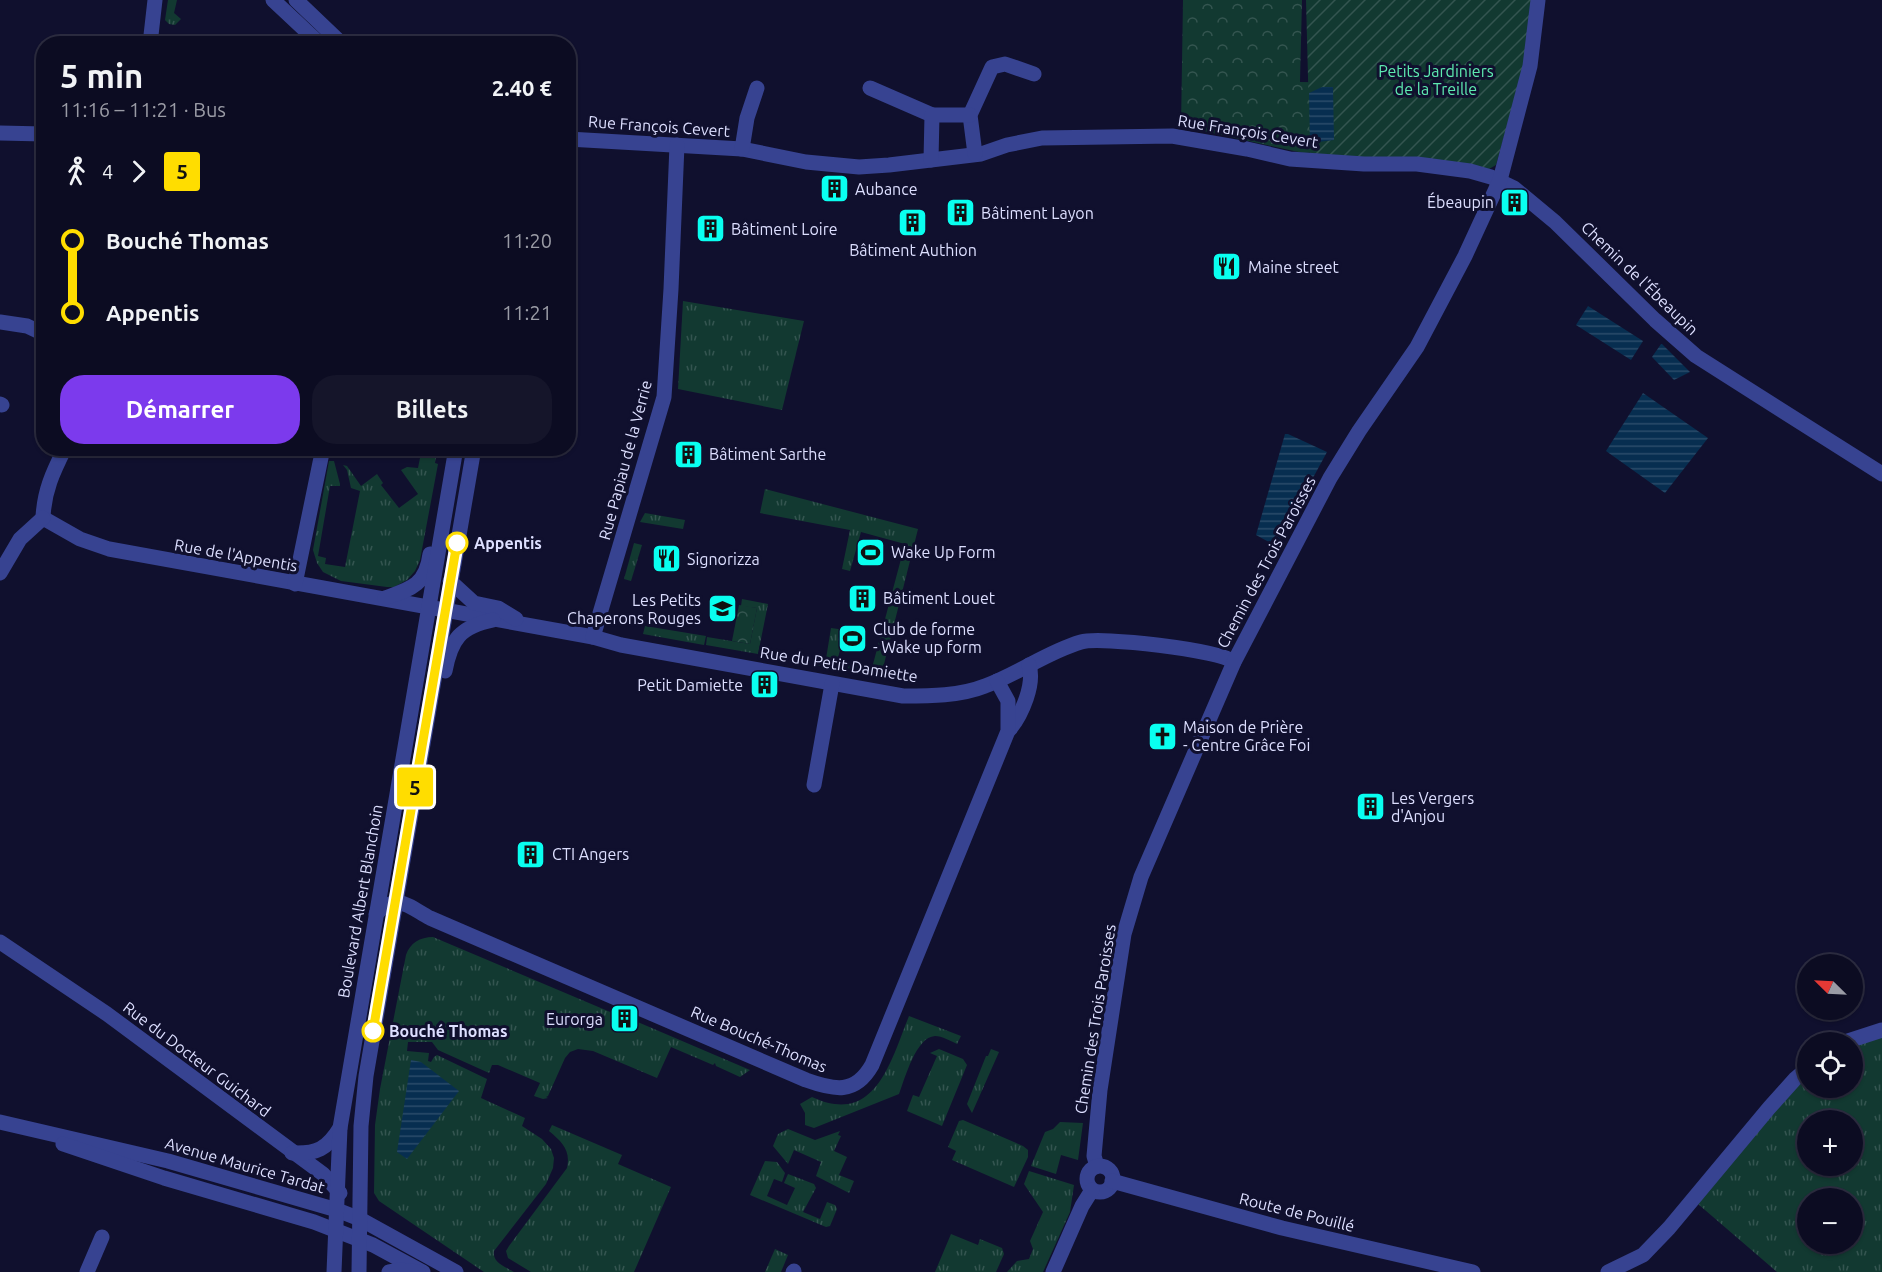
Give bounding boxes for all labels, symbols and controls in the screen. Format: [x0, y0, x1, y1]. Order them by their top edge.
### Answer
text: 5 min [60, 57, 143, 94]
park label: Petits Jardiniers de la Treille [1378, 62, 1494, 98]
text: 2.40 € [492, 75, 552, 100]
text: 11:16 – 11:21 · Bus [60, 98, 226, 121]
street label: Rue François Cevert [1176, 111, 1320, 151]
street label: Rue François Cevert [588, 112, 731, 140]
icon: walk [60, 155, 93, 188]
icon: forward [122, 155, 155, 188]
text: 5 [176, 159, 188, 183]
text: 4 [102, 160, 113, 183]
building icon: Aubance [818, 173, 850, 205]
place label: Aubance [855, 180, 917, 198]
building icon: Ébeaupin [1499, 186, 1531, 218]
place label: Ébeaupin [1427, 191, 1494, 211]
building icon: Bâtiment Layon [944, 197, 976, 229]
place label: Bâtiment Layon [981, 204, 1094, 222]
building icon: Bâtiment Authion [897, 206, 929, 238]
building icon: Bâtiment Loire [694, 213, 726, 245]
street label: Chemin de l'Ébeaupin [1578, 216, 1703, 338]
place label: Bâtiment Loire [731, 220, 838, 238]
text: Bouché Thomas [106, 228, 269, 253]
text: 11:20 [502, 229, 552, 252]
place label: Bâtiment Authion [849, 241, 977, 259]
restaurant icon: Maine street [1211, 251, 1243, 283]
place label: Maine street [1248, 258, 1340, 276]
text: Appentis [106, 300, 199, 325]
text: 11:21 [502, 301, 552, 324]
button: Démarrer [60, 375, 300, 444]
button: Billets [312, 375, 552, 444]
street label: Rue Papiau de la Verrie [595, 378, 655, 542]
building icon: Bâtiment Sarthe [672, 438, 704, 470]
place label: Bâtiment Sarthe [709, 445, 826, 463]
street label: Chemin des Trois Paroisses [1213, 473, 1319, 651]
marker: Appentis [446, 532, 468, 554]
place label: Appentis [474, 534, 542, 552]
street label: Rue de l'Appentis [173, 535, 299, 575]
sports icon: Wake Up Form [854, 536, 886, 568]
restaurant icon: Signorizza [650, 543, 682, 575]
place label: Wake Up Form [891, 543, 996, 561]
place label: Signorizza [687, 550, 760, 568]
building icon: Bâtiment Louet [846, 582, 878, 614]
place label: Bâtiment Louet [883, 589, 996, 607]
place label: Les Petits Chaperons Rouges [567, 591, 701, 627]
school or university icon: Les Petits Chaperons Rouges [706, 593, 738, 625]
place label: Club de forme - Wake up form [873, 620, 982, 656]
sports icon: Club de forme - Wake up form [836, 622, 868, 654]
street label: Rue du Petit Damiette [759, 643, 919, 685]
building icon: Petit Damiette [748, 669, 780, 701]
place label: Petit Damiette [637, 676, 743, 694]
place label: Maison de Prière - Centre Grâce Foi [1183, 718, 1310, 754]
church icon: Maison de Prière - Centre Grâce Foi [1146, 720, 1178, 752]
line badge: 5 [396, 768, 434, 806]
text: 5 [409, 775, 421, 799]
place label: Les Vergers d'Anjou [1391, 789, 1474, 825]
building icon: Les Vergers d'Anjou [1354, 791, 1386, 823]
street label: Boulevard Albert Blanchoin [334, 803, 386, 999]
building icon: CTI Angers [515, 838, 547, 870]
place label: CTI Angers [552, 845, 629, 863]
street label: Chemin des Trois Paroisses [1071, 923, 1119, 1115]
north arrow [1797, 954, 1863, 1020]
map controls [1797, 954, 1863, 1254]
street label: Rue du Docteur Guichard [120, 998, 274, 1120]
street label: Rue Bouché-Thomas [688, 1002, 830, 1076]
building icon: Eurorga [608, 1003, 640, 1035]
place label: Eurorga [546, 1010, 603, 1028]
marker: Bouché Thomas [362, 1020, 384, 1042]
place label: Bouché Thomas [389, 1022, 507, 1040]
button: locate [1797, 1032, 1863, 1098]
button: + [1797, 1110, 1863, 1176]
street label: Avenue Maurice Tardat [163, 1134, 328, 1197]
button: − [1797, 1188, 1863, 1254]
street label: Route de Pouillé [1238, 1189, 1356, 1235]

